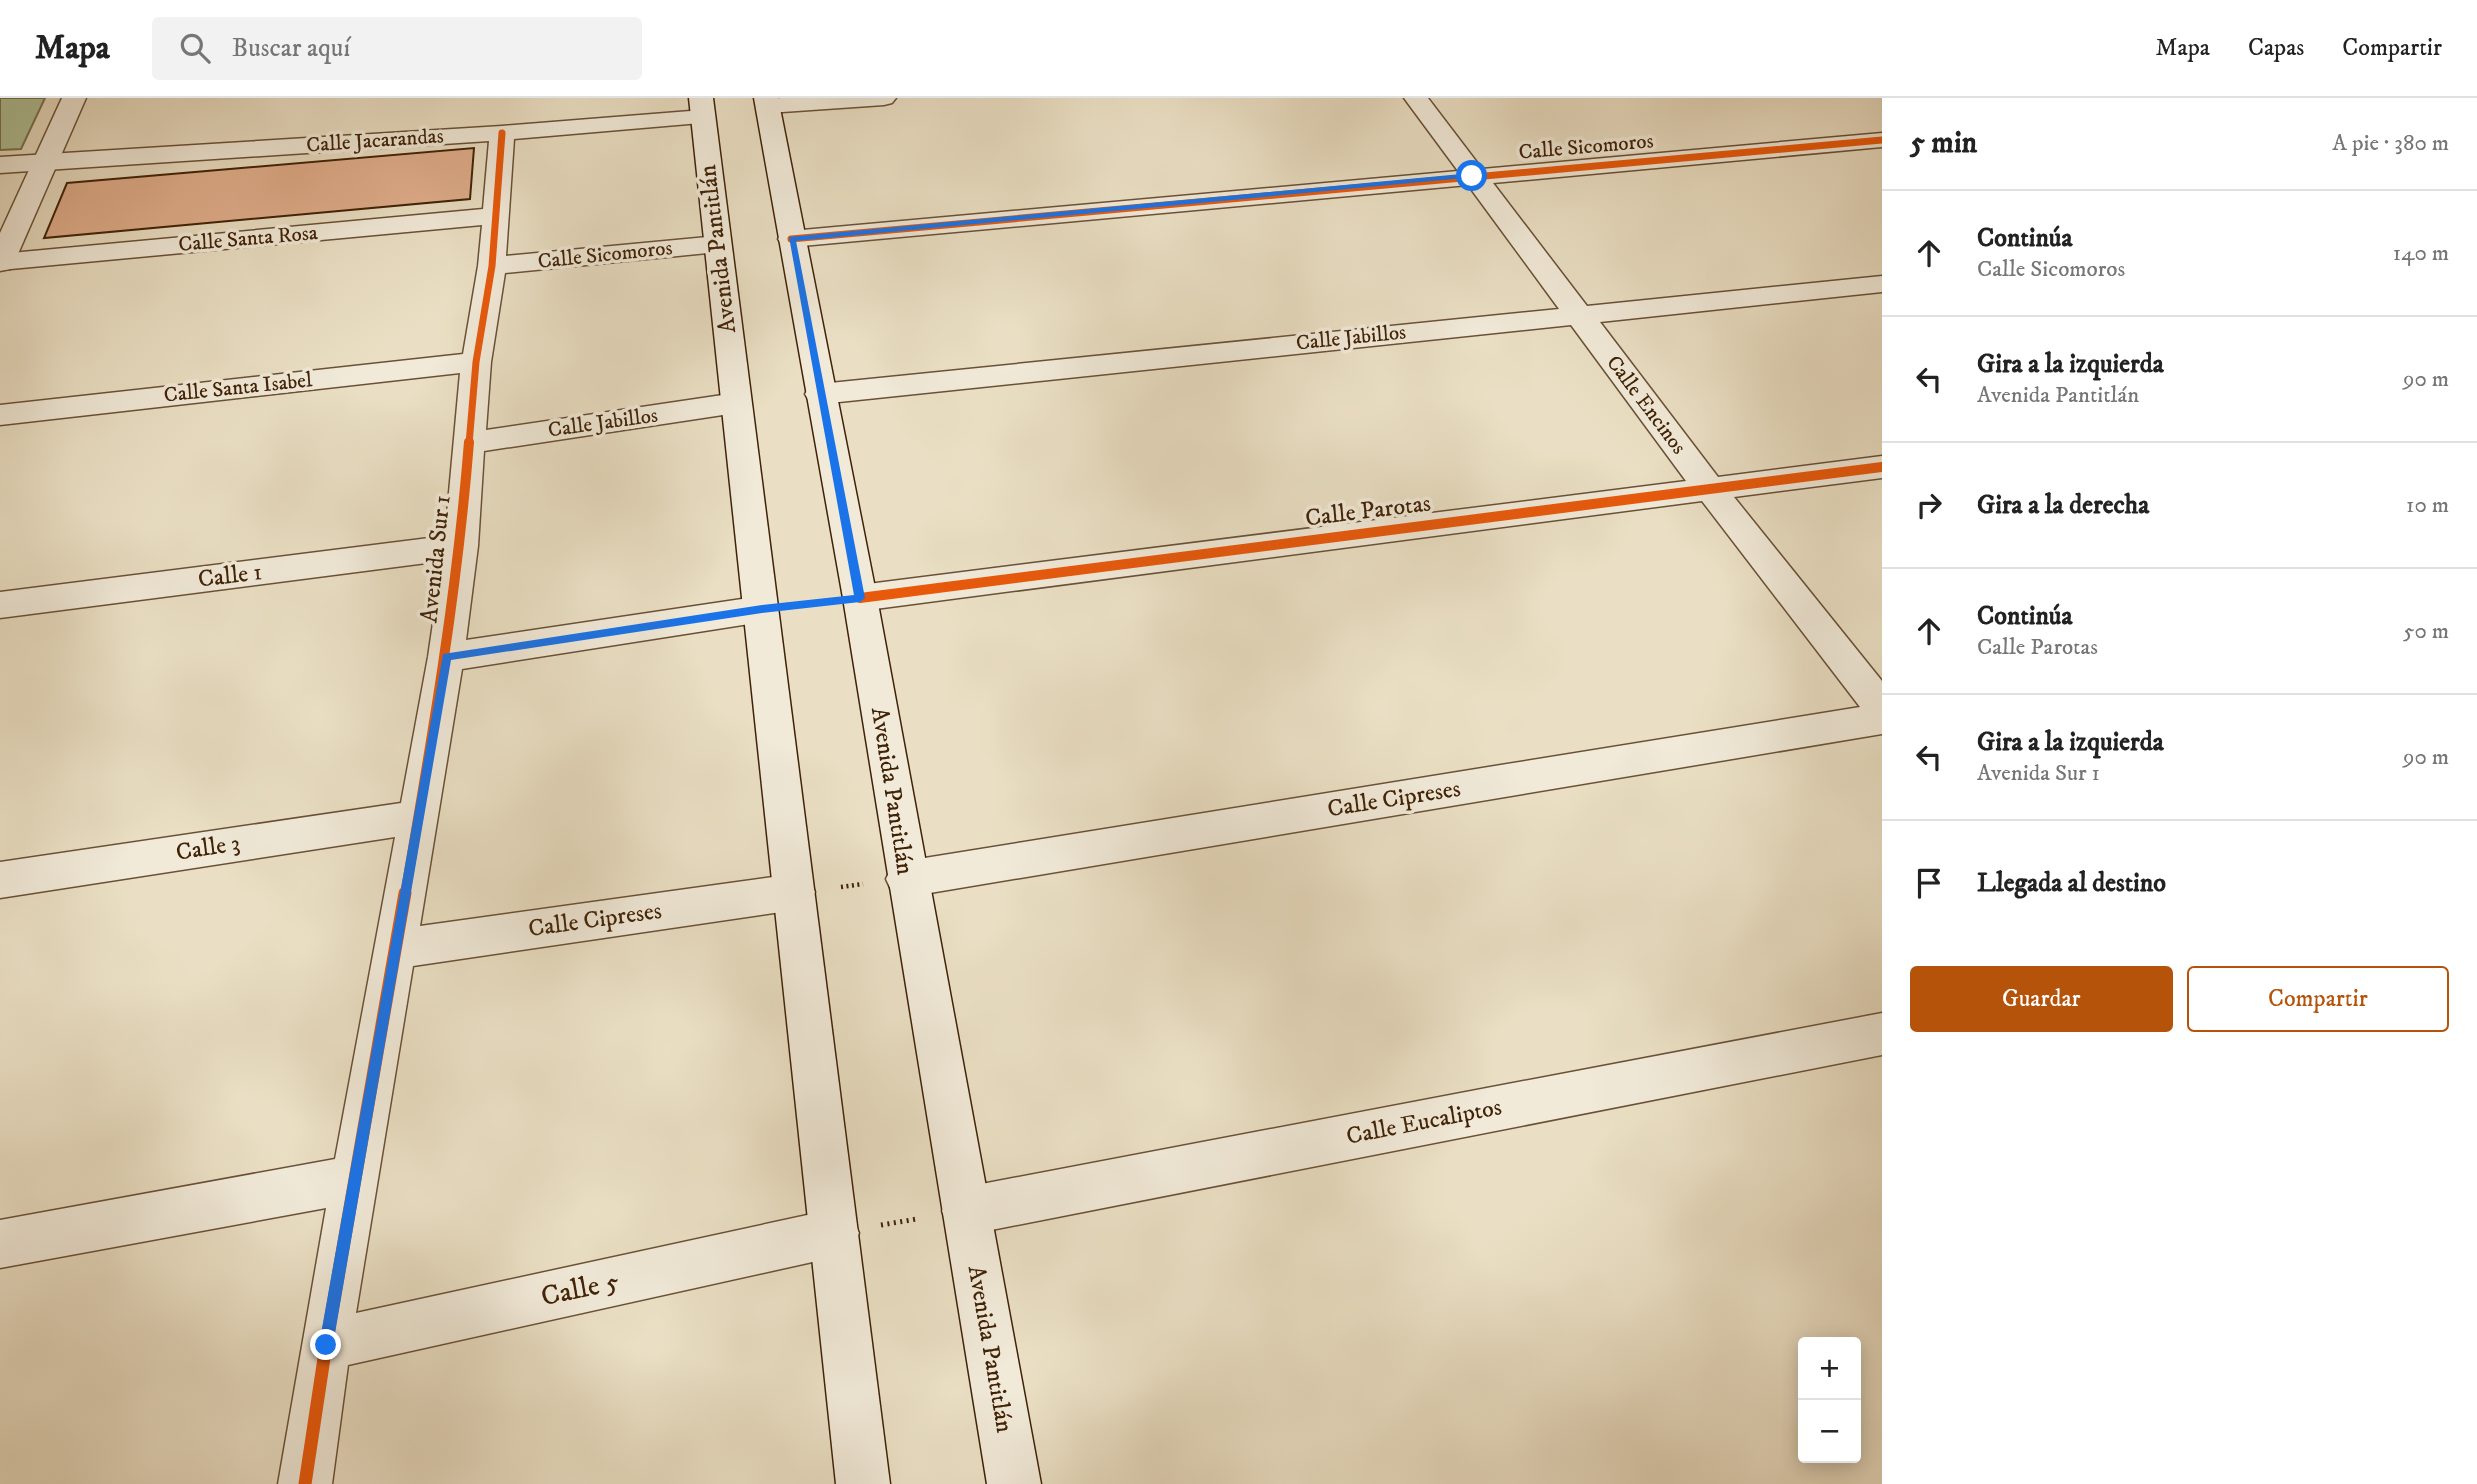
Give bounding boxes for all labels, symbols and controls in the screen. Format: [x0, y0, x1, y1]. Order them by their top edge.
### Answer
search box [152, 17, 642, 80]
text: Mapa [35, 28, 110, 69]
icon: search [176, 29, 214, 67]
text: Buscar aquí [232, 32, 350, 65]
text: Mapa [2156, 33, 2210, 63]
text: Capas [2248, 33, 2304, 63]
text: Compartir [2342, 33, 2442, 63]
street label: Calle Jacarandas [306, 123, 444, 159]
text: 5 min [1910, 125, 1977, 162]
street label: Calle Sicomoros [1518, 128, 1654, 166]
text: A pie · 380 m [2332, 129, 2449, 158]
route start [1456, 160, 1487, 191]
street label: Avenida Pantitlán [693, 163, 743, 335]
street label: Calle Santa Rosa [177, 220, 319, 258]
text: Continúa [1977, 222, 2072, 255]
icon: ahead [1910, 234, 1948, 272]
street label: Calle Sicomoros [536, 235, 674, 275]
text: 140 m [2393, 239, 2449, 268]
text: Calle Sicomoros [1977, 255, 2125, 284]
street label: Calle Jabillos [1295, 319, 1407, 357]
text: Gira a la izquierda [1977, 348, 2164, 381]
street label: Calle Encinos [1600, 350, 1692, 460]
icon: left [1910, 360, 1948, 398]
text: 90 m [2403, 365, 2449, 394]
street label: Calle Santa Isabel [163, 367, 314, 409]
text: Avenida Pantitlán [1977, 381, 2139, 410]
street label: Calle Jabillos [546, 402, 660, 444]
icon: right [1910, 486, 1948, 524]
street label: Calle Parotas [1304, 488, 1432, 534]
text: Gira a la derecha [1977, 489, 2149, 522]
text: 10 m [2406, 491, 2449, 520]
street label: Avenida Sur 1 [414, 494, 458, 624]
street label: Calle 1 [196, 557, 264, 595]
text: Continúa [1977, 600, 2072, 633]
icon: ahead [1910, 612, 1948, 650]
text: 50 m [2403, 617, 2449, 646]
text: Calle Parotas [1977, 633, 2098, 662]
street label: Avenida Pantitlán [864, 705, 920, 877]
text: Gira a la izquierda [1977, 726, 2164, 759]
icon: left [1910, 738, 1948, 776]
text: 90 m [2403, 743, 2449, 772]
text: Avenida Sur 1 [1977, 759, 2100, 788]
street label: Calle Cipreses [1325, 774, 1463, 824]
street label: Calle 3 [174, 828, 242, 868]
icon: arrive [1910, 864, 1948, 902]
text: Llegada al destino [1977, 867, 2166, 900]
street label: Calle Cipreses [526, 896, 664, 944]
button: Guardar [1910, 966, 2173, 1032]
button: Compartir [2187, 966, 2449, 1032]
street label: Calle Eucaliptos [1344, 1092, 1504, 1152]
street label: Avenida Pantitlán [961, 1263, 1020, 1435]
street label: Calle 5 [538, 1264, 622, 1314]
route end [310, 1329, 341, 1360]
map controls [1798, 1337, 1861, 1463]
button: + [1798, 1337, 1861, 1400]
button: − [1798, 1400, 1861, 1463]

